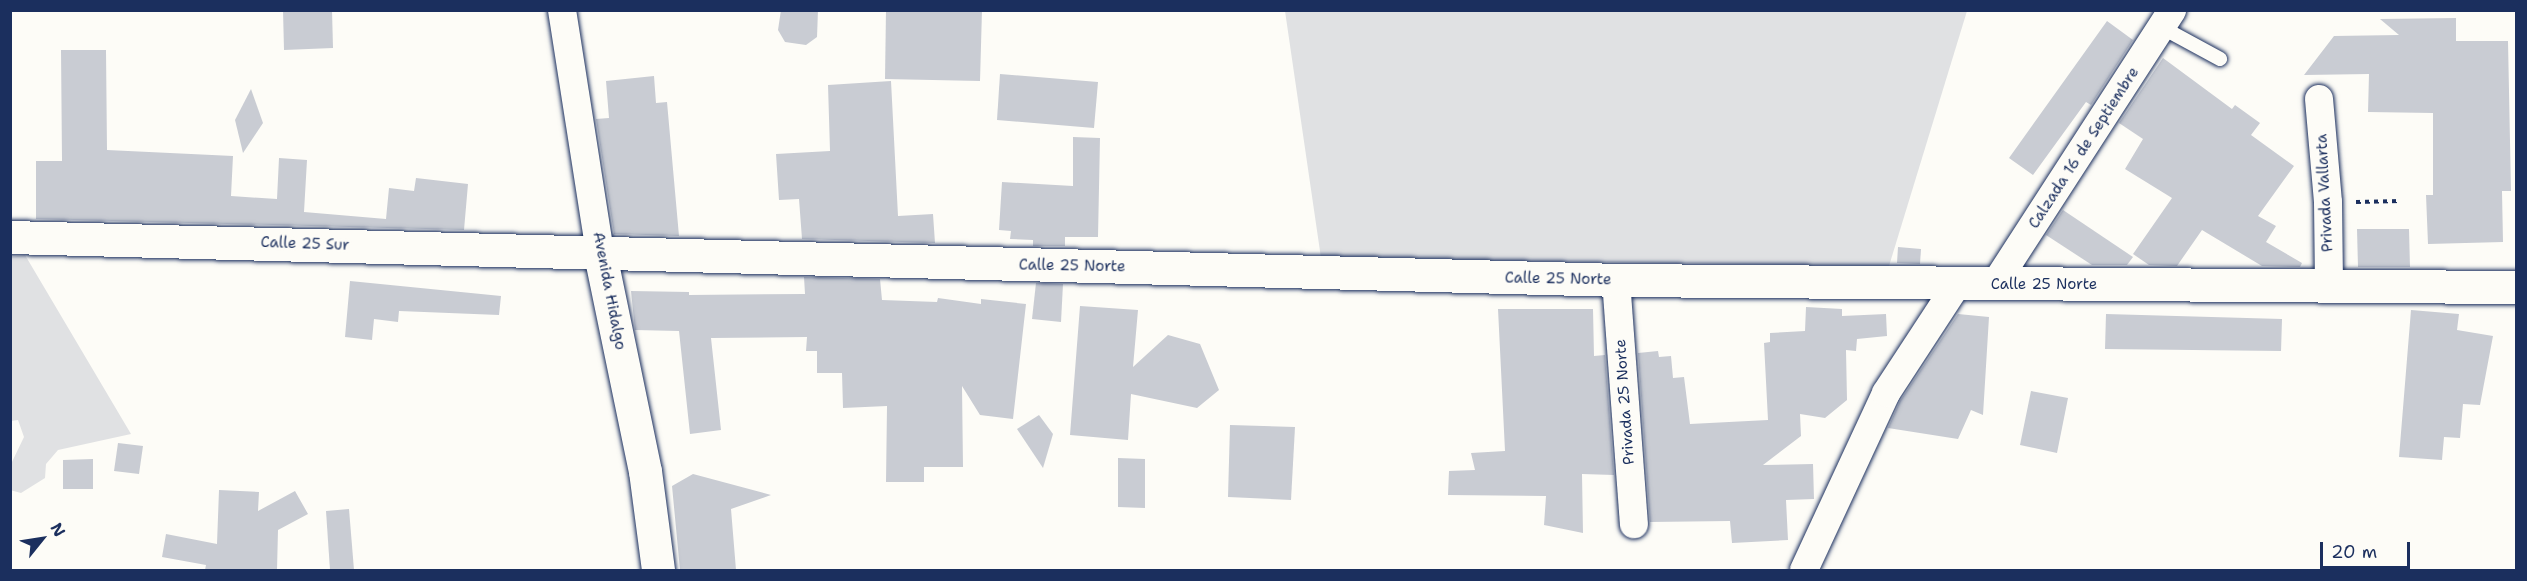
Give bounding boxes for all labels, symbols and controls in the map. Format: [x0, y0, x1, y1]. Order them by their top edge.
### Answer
street label: Calzada 16 de Septiembre [2025, 64, 2143, 232]
street label: Privada Vallarta [2313, 133, 2337, 253]
street label: Avenida Hidalgo [589, 230, 629, 352]
street label: Calle 25 Sur [260, 233, 350, 255]
street label: Calle 25 Norte [1019, 256, 1125, 276]
street label: Calle 25 Norte [1505, 269, 1611, 289]
street label: Calle 25 Norte [1991, 276, 2097, 294]
street label: Privada 25 Norte [1612, 339, 1638, 465]
north arrow [12, 509, 72, 569]
text: N [46, 519, 70, 540]
scale bar [2323, 530, 2413, 568]
text: 20 m [2331, 540, 2377, 564]

